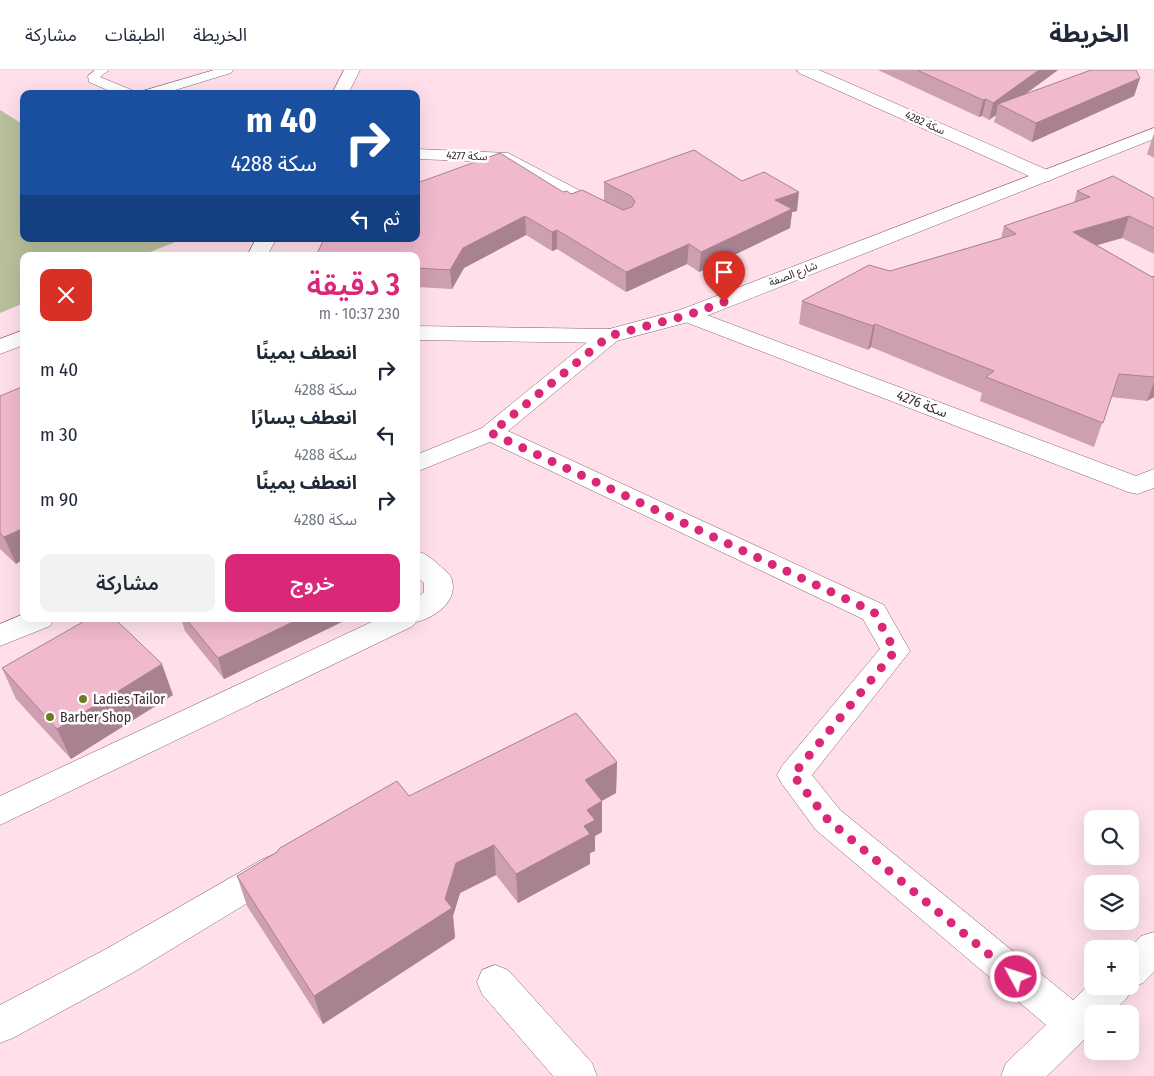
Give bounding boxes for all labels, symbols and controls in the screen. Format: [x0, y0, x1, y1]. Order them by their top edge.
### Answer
text: الخريطة [1049, 20, 1129, 48]
text: مشاركة [25, 24, 77, 46]
text: الطبقات [105, 24, 165, 46]
text: الخريطة [193, 24, 247, 46]
text: 40 m [246, 99, 317, 141]
street label: سكة 4282 [903, 108, 947, 138]
icon: right [335, 110, 400, 175]
street label: سكة 4277 [446, 149, 488, 163]
text: سكة 4288 [231, 150, 317, 177]
icon: left [346, 205, 374, 233]
text: ثم [384, 207, 400, 230]
pin [703, 251, 745, 302]
icon: arrive [710, 258, 738, 286]
street label: شارع الصفة [767, 259, 820, 290]
text: 3 دقيقة [307, 267, 400, 303]
button: close [40, 269, 92, 321]
text: 230 m · 10:37 [319, 304, 400, 323]
text: انعطف يمينًا [256, 341, 357, 364]
icon: right [372, 356, 400, 384]
text: 40 m [40, 358, 78, 381]
text: سكة 4288 [294, 380, 357, 399]
street label: سكة 4276 [894, 387, 950, 421]
text: انعطف يسارًا [251, 406, 357, 429]
icon: left [372, 421, 400, 449]
text: 30 m [40, 423, 78, 446]
text: سكة 4288 [294, 445, 357, 464]
text: انعطف يمينًا [256, 471, 357, 494]
icon: right [372, 486, 400, 514]
text: 90 m [40, 488, 78, 511]
text: سكة 4280 [294, 510, 357, 529]
button: مشاركة [40, 554, 215, 612]
button: خروج [225, 554, 400, 612]
place label: Ladies Tailor [93, 691, 165, 708]
marker: Ladies Tailor [77, 693, 89, 705]
place label: Barber Shop [60, 709, 131, 726]
marker: Barber Shop [44, 711, 56, 723]
map controls [1084, 810, 1139, 1060]
button: search [1084, 810, 1139, 865]
button: layers [1084, 875, 1139, 930]
button: + [1084, 940, 1139, 995]
position arrow [989, 950, 1041, 1002]
button: − [1084, 1005, 1139, 1060]

